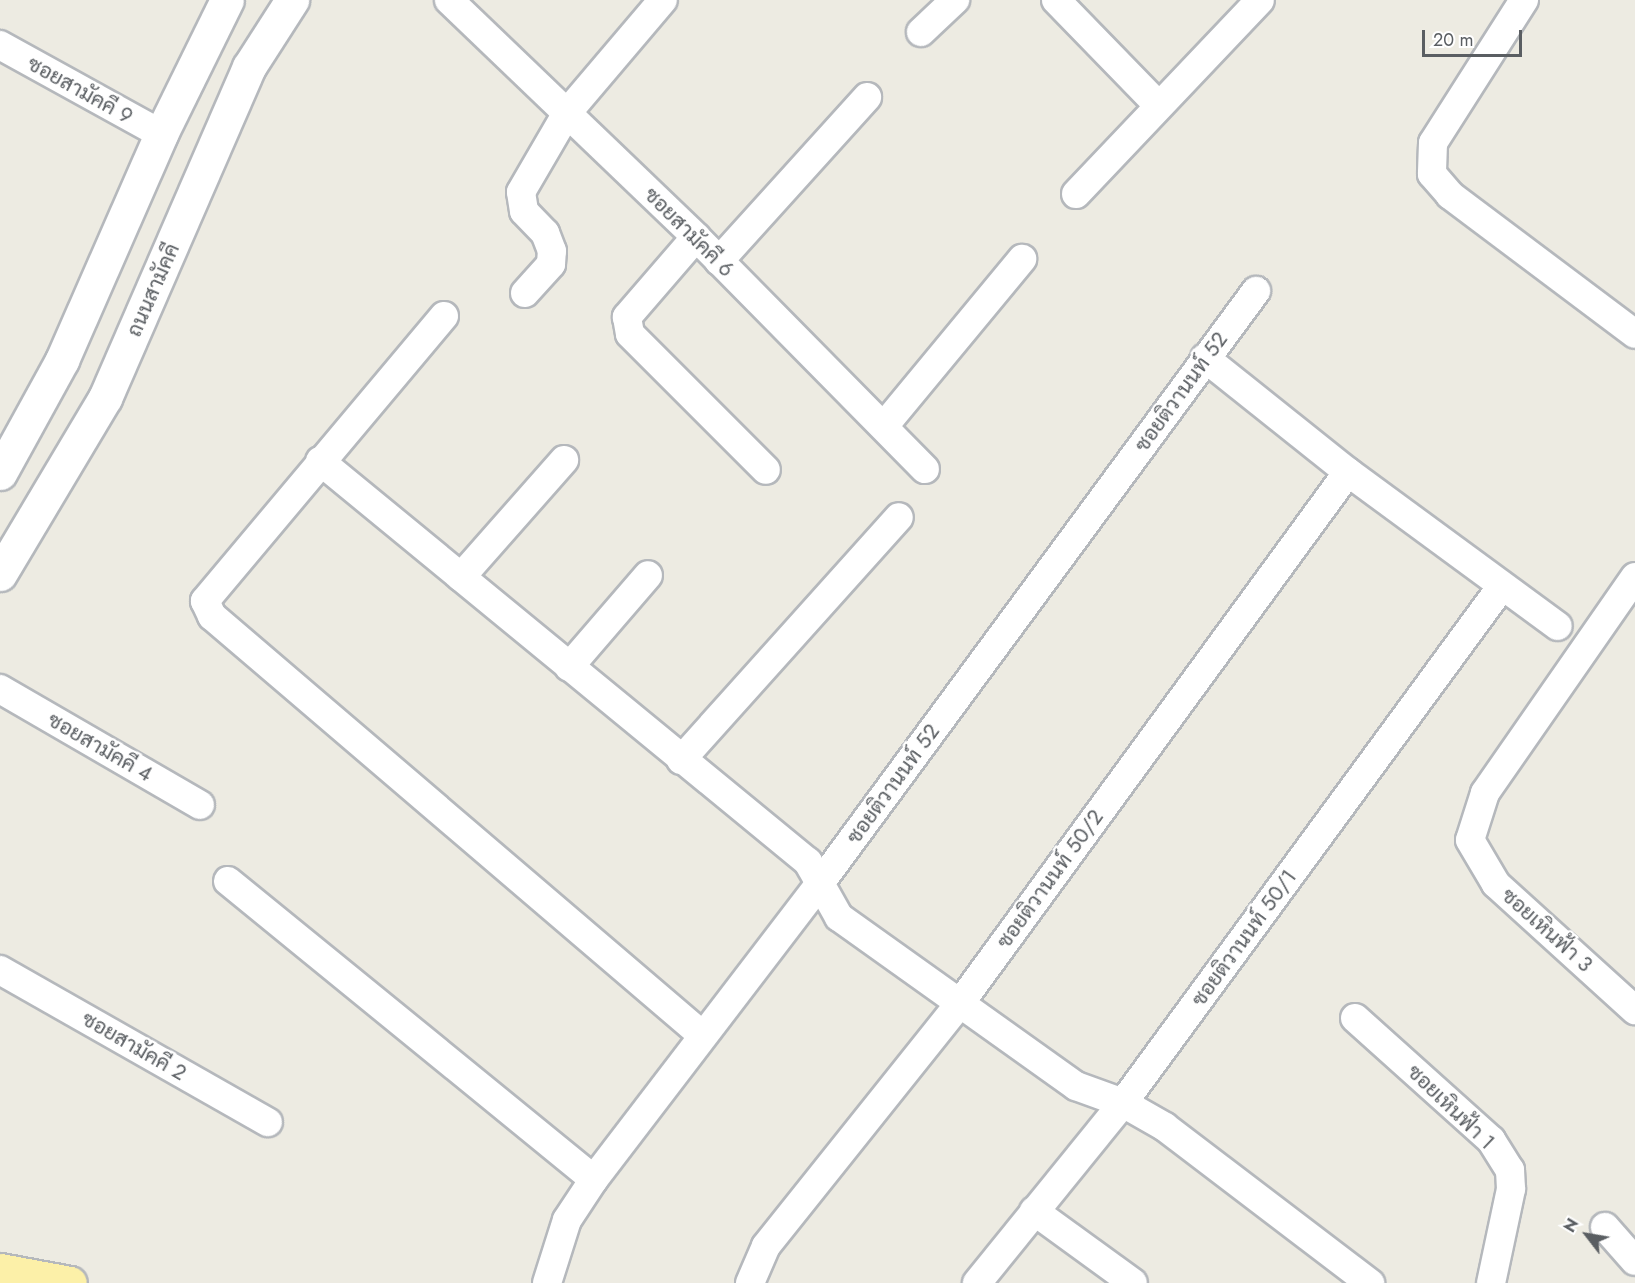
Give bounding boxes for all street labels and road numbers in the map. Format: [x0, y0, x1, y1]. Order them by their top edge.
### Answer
street label: ซอยสามัคคี 9 [23, 51, 137, 129]
street label: ซอยสามัคคี 6 [639, 182, 739, 282]
street label: ถนนสามัคคี [121, 239, 185, 341]
street label: ซอยติวานนท์ 52 [1129, 327, 1233, 457]
street label: ซอยสามัคคี 4 [43, 707, 157, 787]
street label: ซอยติวานนท์ 52 [841, 719, 945, 849]
street label: ซอยติวานนท์ 50/2 [991, 805, 1109, 953]
street label: ซอยติวานนท์ 50/1 [1186, 865, 1302, 1011]
street label: ซอยเหินฟ้า 3 [1496, 883, 1598, 977]
street label: ซอยสามัคคี 2 [77, 1006, 191, 1086]
street label: ซอยเหินฟ้า 1 [1402, 1059, 1500, 1155]

